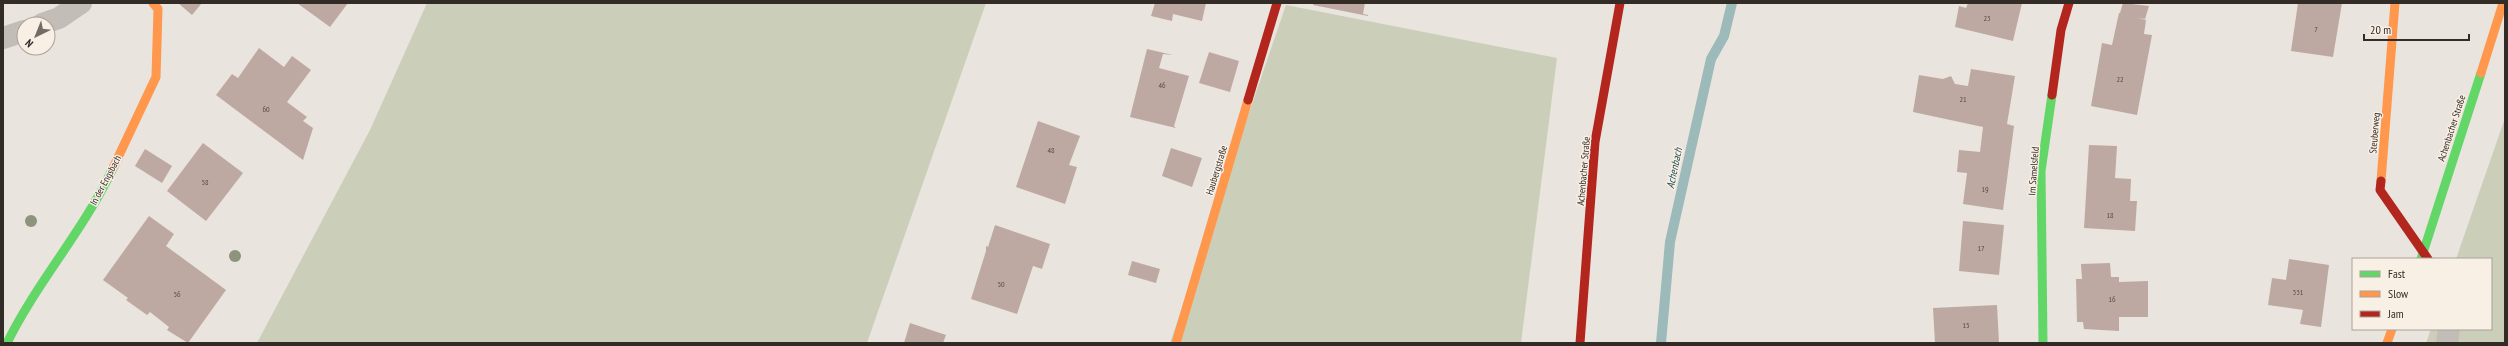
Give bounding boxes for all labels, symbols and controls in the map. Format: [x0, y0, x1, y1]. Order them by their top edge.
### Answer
house number: 23 [1983, 13, 1991, 23]
north arrow [16, 16, 56, 56]
scale bar [2364, 16, 2469, 42]
text: 20 m [2370, 22, 2391, 37]
house number: 7 [2314, 24, 2318, 34]
text: N [22, 36, 36, 50]
house number: 22 [2116, 74, 2124, 84]
house number: 46 [1158, 80, 1166, 90]
street label: Achenbacher Straße [2435, 93, 2468, 163]
house number: 21 [1959, 94, 1967, 104]
house number: 60 [262, 104, 270, 114]
street label: Steuberweg [2366, 112, 2383, 154]
street label: Achenbacher Straße [1574, 136, 1593, 206]
street label: Haubergstraße [1203, 144, 1230, 196]
house number: 48 [1047, 145, 1055, 155]
water label: Achenbach [1663, 145, 1685, 190]
street label: Im Samelsfeld [2025, 146, 2042, 196]
street label: In der Engsbach [87, 153, 124, 207]
house number: 58 [201, 177, 209, 187]
house number: 19 [1981, 184, 1989, 194]
house number: 18 [2106, 210, 2114, 220]
house number: 17 [1977, 243, 1985, 253]
legend [2352, 258, 2492, 330]
text: Fast [2388, 266, 2406, 281]
house number: 50 [997, 279, 1005, 289]
text: Slow [2388, 286, 2409, 301]
house number: 331 [2293, 287, 2304, 297]
house number: 56 [173, 289, 181, 299]
house number: 16 [2108, 294, 2116, 304]
text: Jam [2387, 306, 2404, 321]
house number: 15 [1962, 320, 1970, 330]

